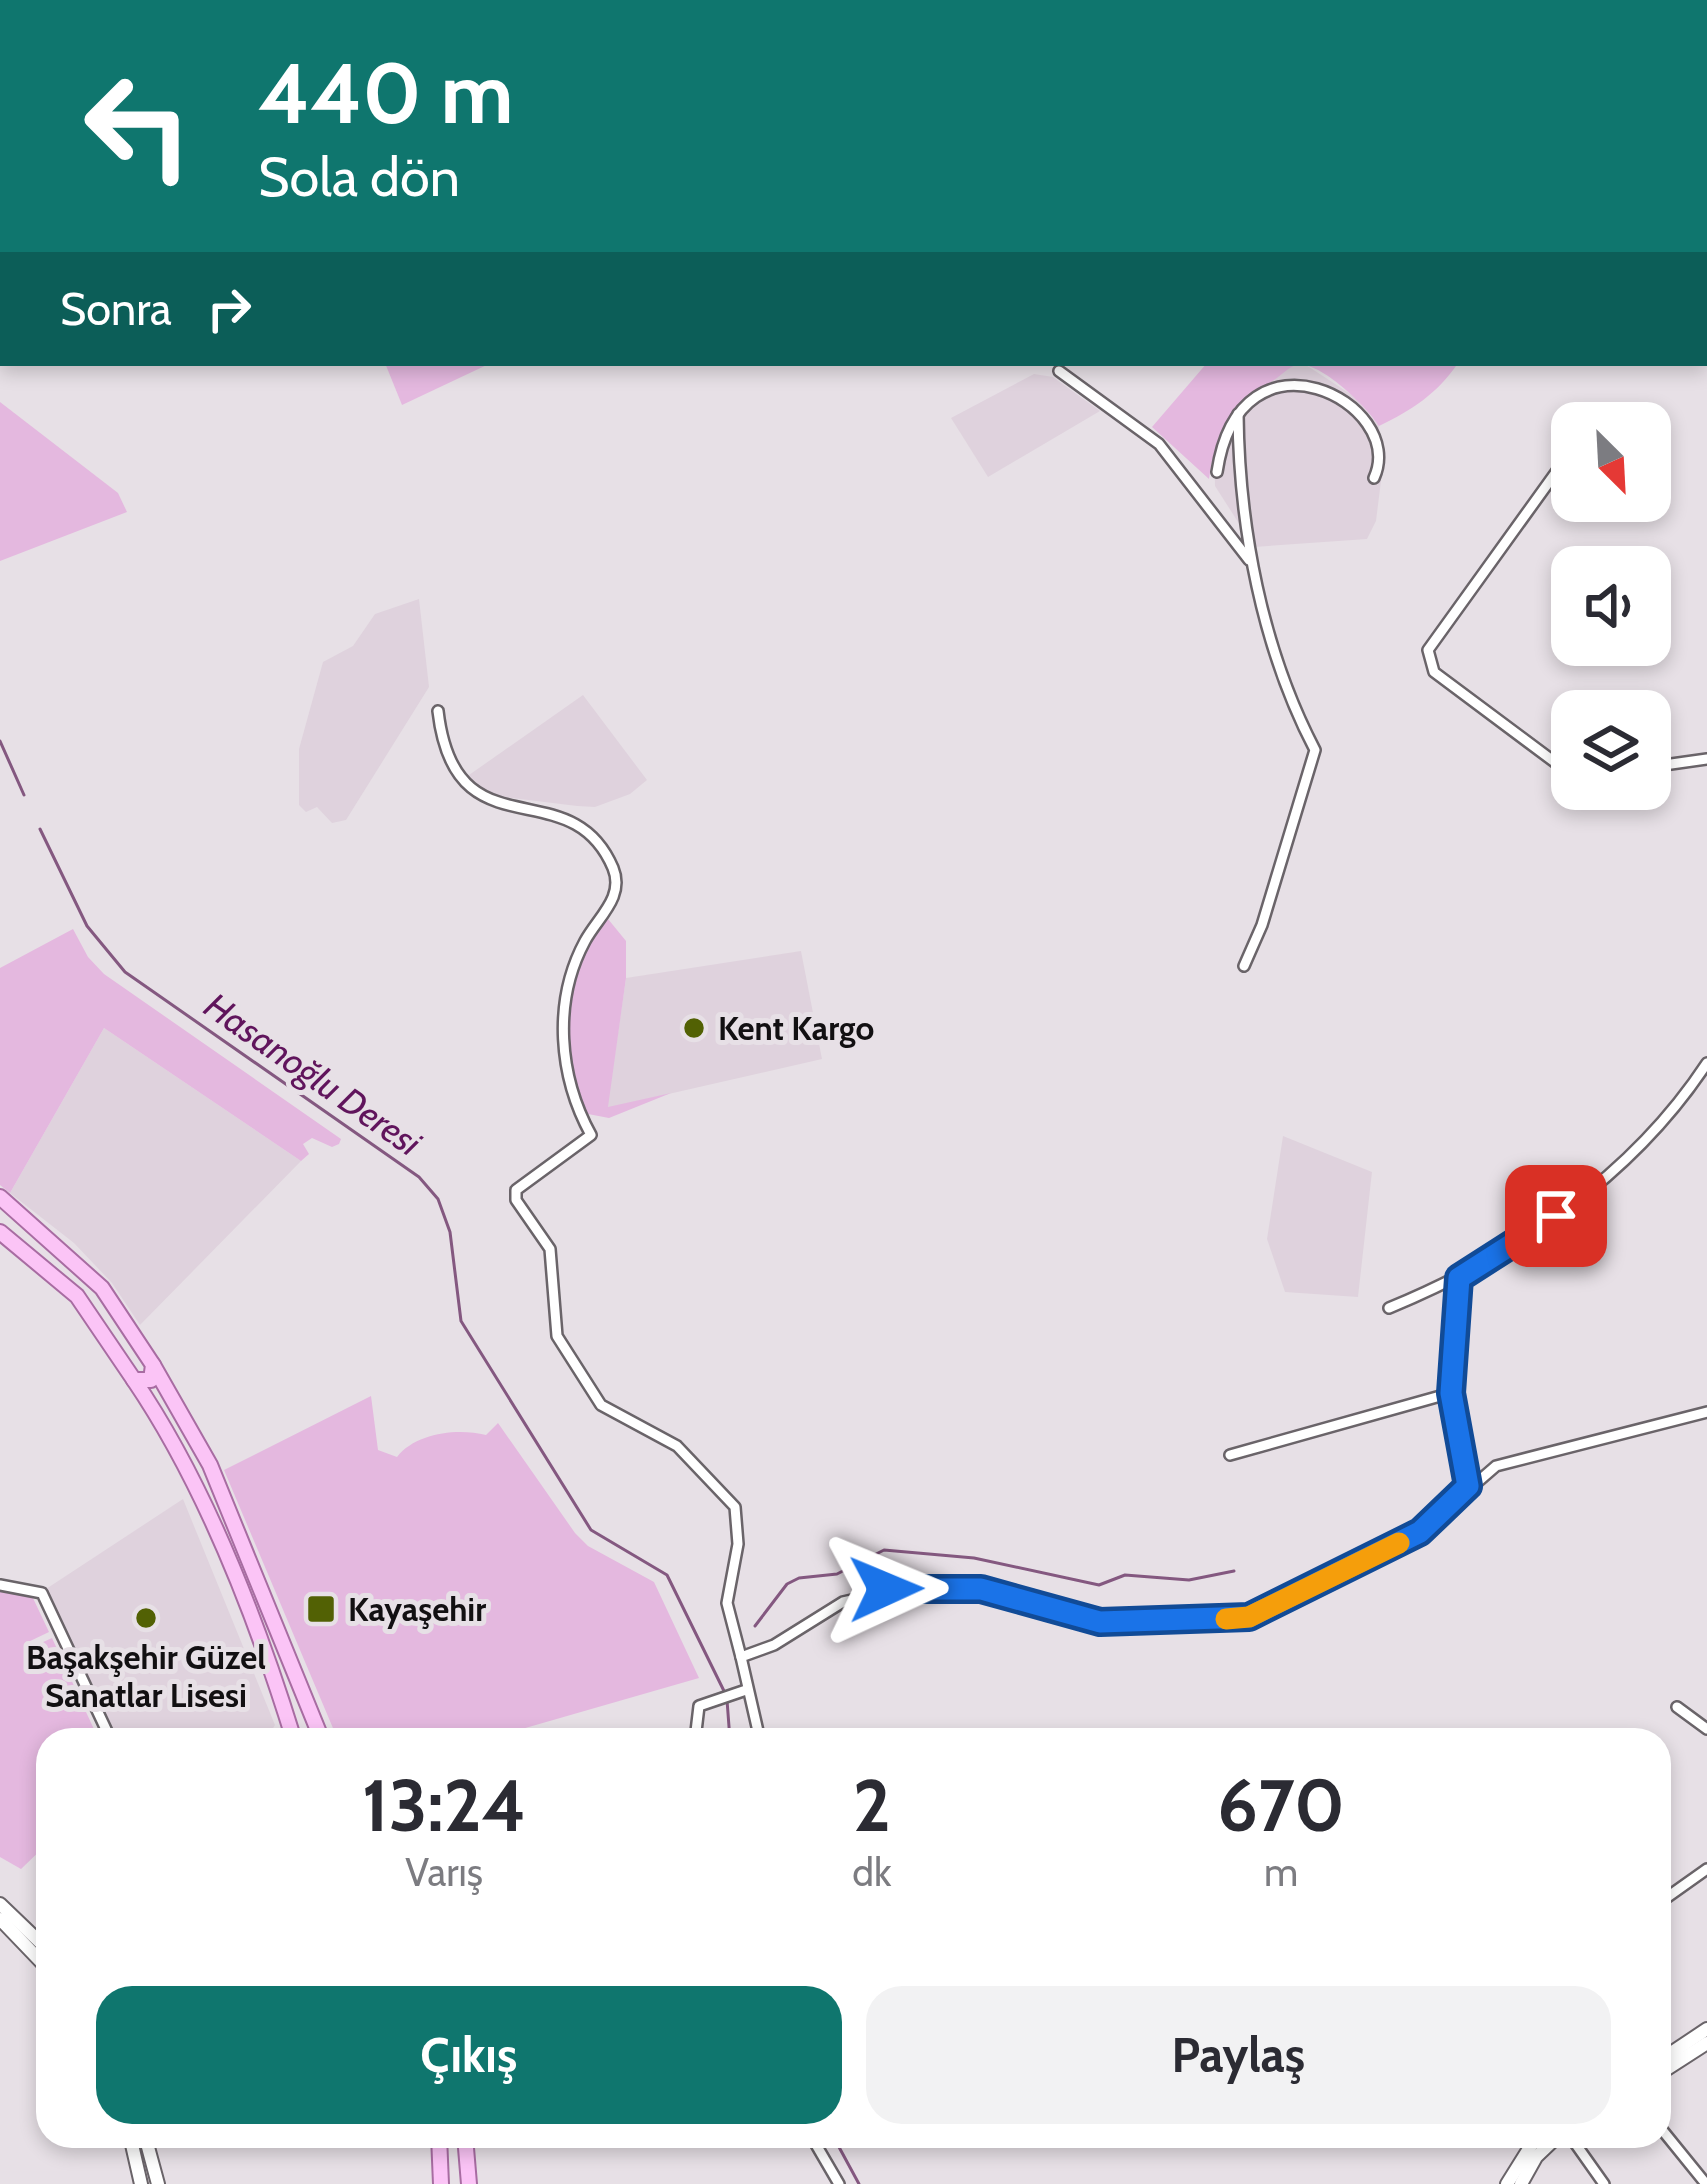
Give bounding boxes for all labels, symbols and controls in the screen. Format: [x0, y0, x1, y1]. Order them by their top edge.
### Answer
text: 440 m [258, 42, 514, 144]
icon: left [60, 48, 216, 204]
text: Sola dön [258, 144, 460, 210]
icon: right [196, 276, 262, 342]
text: Sonra [60, 282, 172, 336]
north arrow [1551, 402, 1671, 522]
map controls [1551, 402, 1671, 810]
button: sound [1551, 546, 1671, 666]
button: layers [1551, 690, 1671, 810]
water label: Hasanoğlu Deresi [196, 983, 431, 1166]
place label: Kent Kargo [718, 1008, 874, 1048]
marker: Kent Kargo [681, 1015, 707, 1041]
pin [1505, 1165, 1607, 1267]
icon: arrive [1523, 1183, 1589, 1249]
position arrow [823, 1526, 949, 1652]
place label: Kayaşehir [348, 1589, 486, 1629]
marker: Kayaşehir [305, 1593, 337, 1625]
marker: Başakşehir Güzel Sanatlar Lisesi [133, 1605, 159, 1631]
place label: Başakşehir Güzel Sanatlar Lisesi [26, 1637, 266, 1715]
text: 13:24 [362, 1762, 526, 1849]
text: 2 [853, 1762, 891, 1849]
text: 670 [1218, 1762, 1345, 1849]
text: Varış [405, 1848, 483, 1896]
text: dk [852, 1848, 891, 1896]
text: m [1264, 1848, 1298, 1896]
button: Çıkış [96, 1986, 842, 2124]
button: Paylaş [866, 1986, 1611, 2124]

